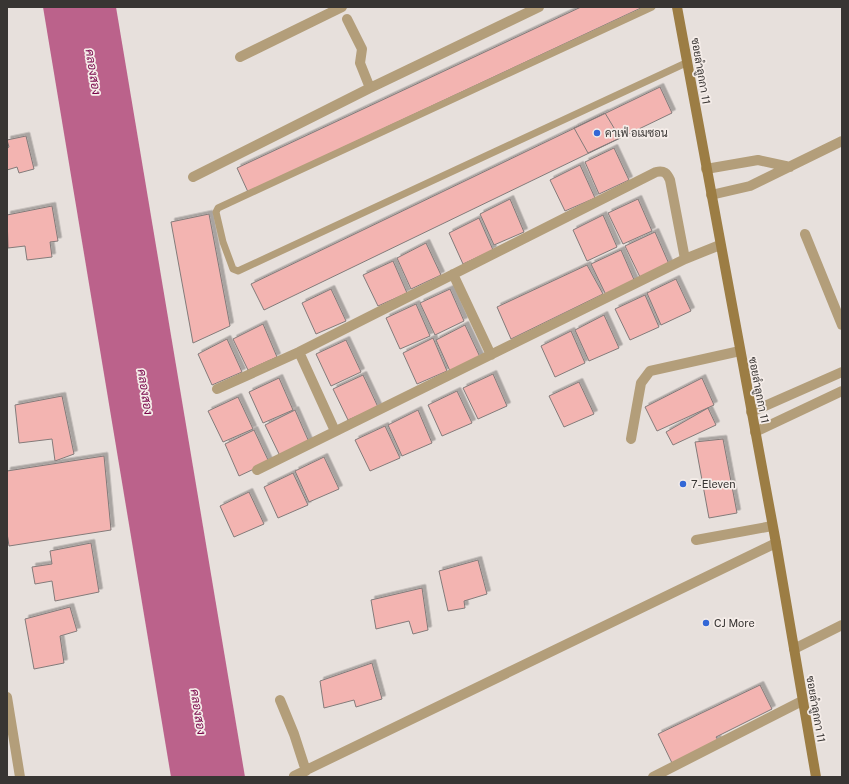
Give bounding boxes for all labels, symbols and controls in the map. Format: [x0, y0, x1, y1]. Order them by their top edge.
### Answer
street label: ซอยลำลูกกา 11 [687, 37, 714, 106]
water label: คลองสอง [82, 48, 104, 96]
place label: คาเฟ่ อเมซอน [605, 126, 668, 139]
marker: คาเฟ่ อเมซอน [592, 128, 602, 138]
street label: ซอยลำลูกกา 11 [745, 356, 772, 425]
water label: คลองสอง [134, 368, 156, 416]
place label: 7-Eleven [691, 478, 736, 490]
marker: 7-Eleven [678, 479, 688, 489]
place label: CJ More [714, 617, 755, 629]
marker: CJ More [701, 618, 711, 628]
street label: ซอยลำลูกกา 11 [802, 675, 829, 744]
water label: คลองสอง [187, 688, 209, 736]

